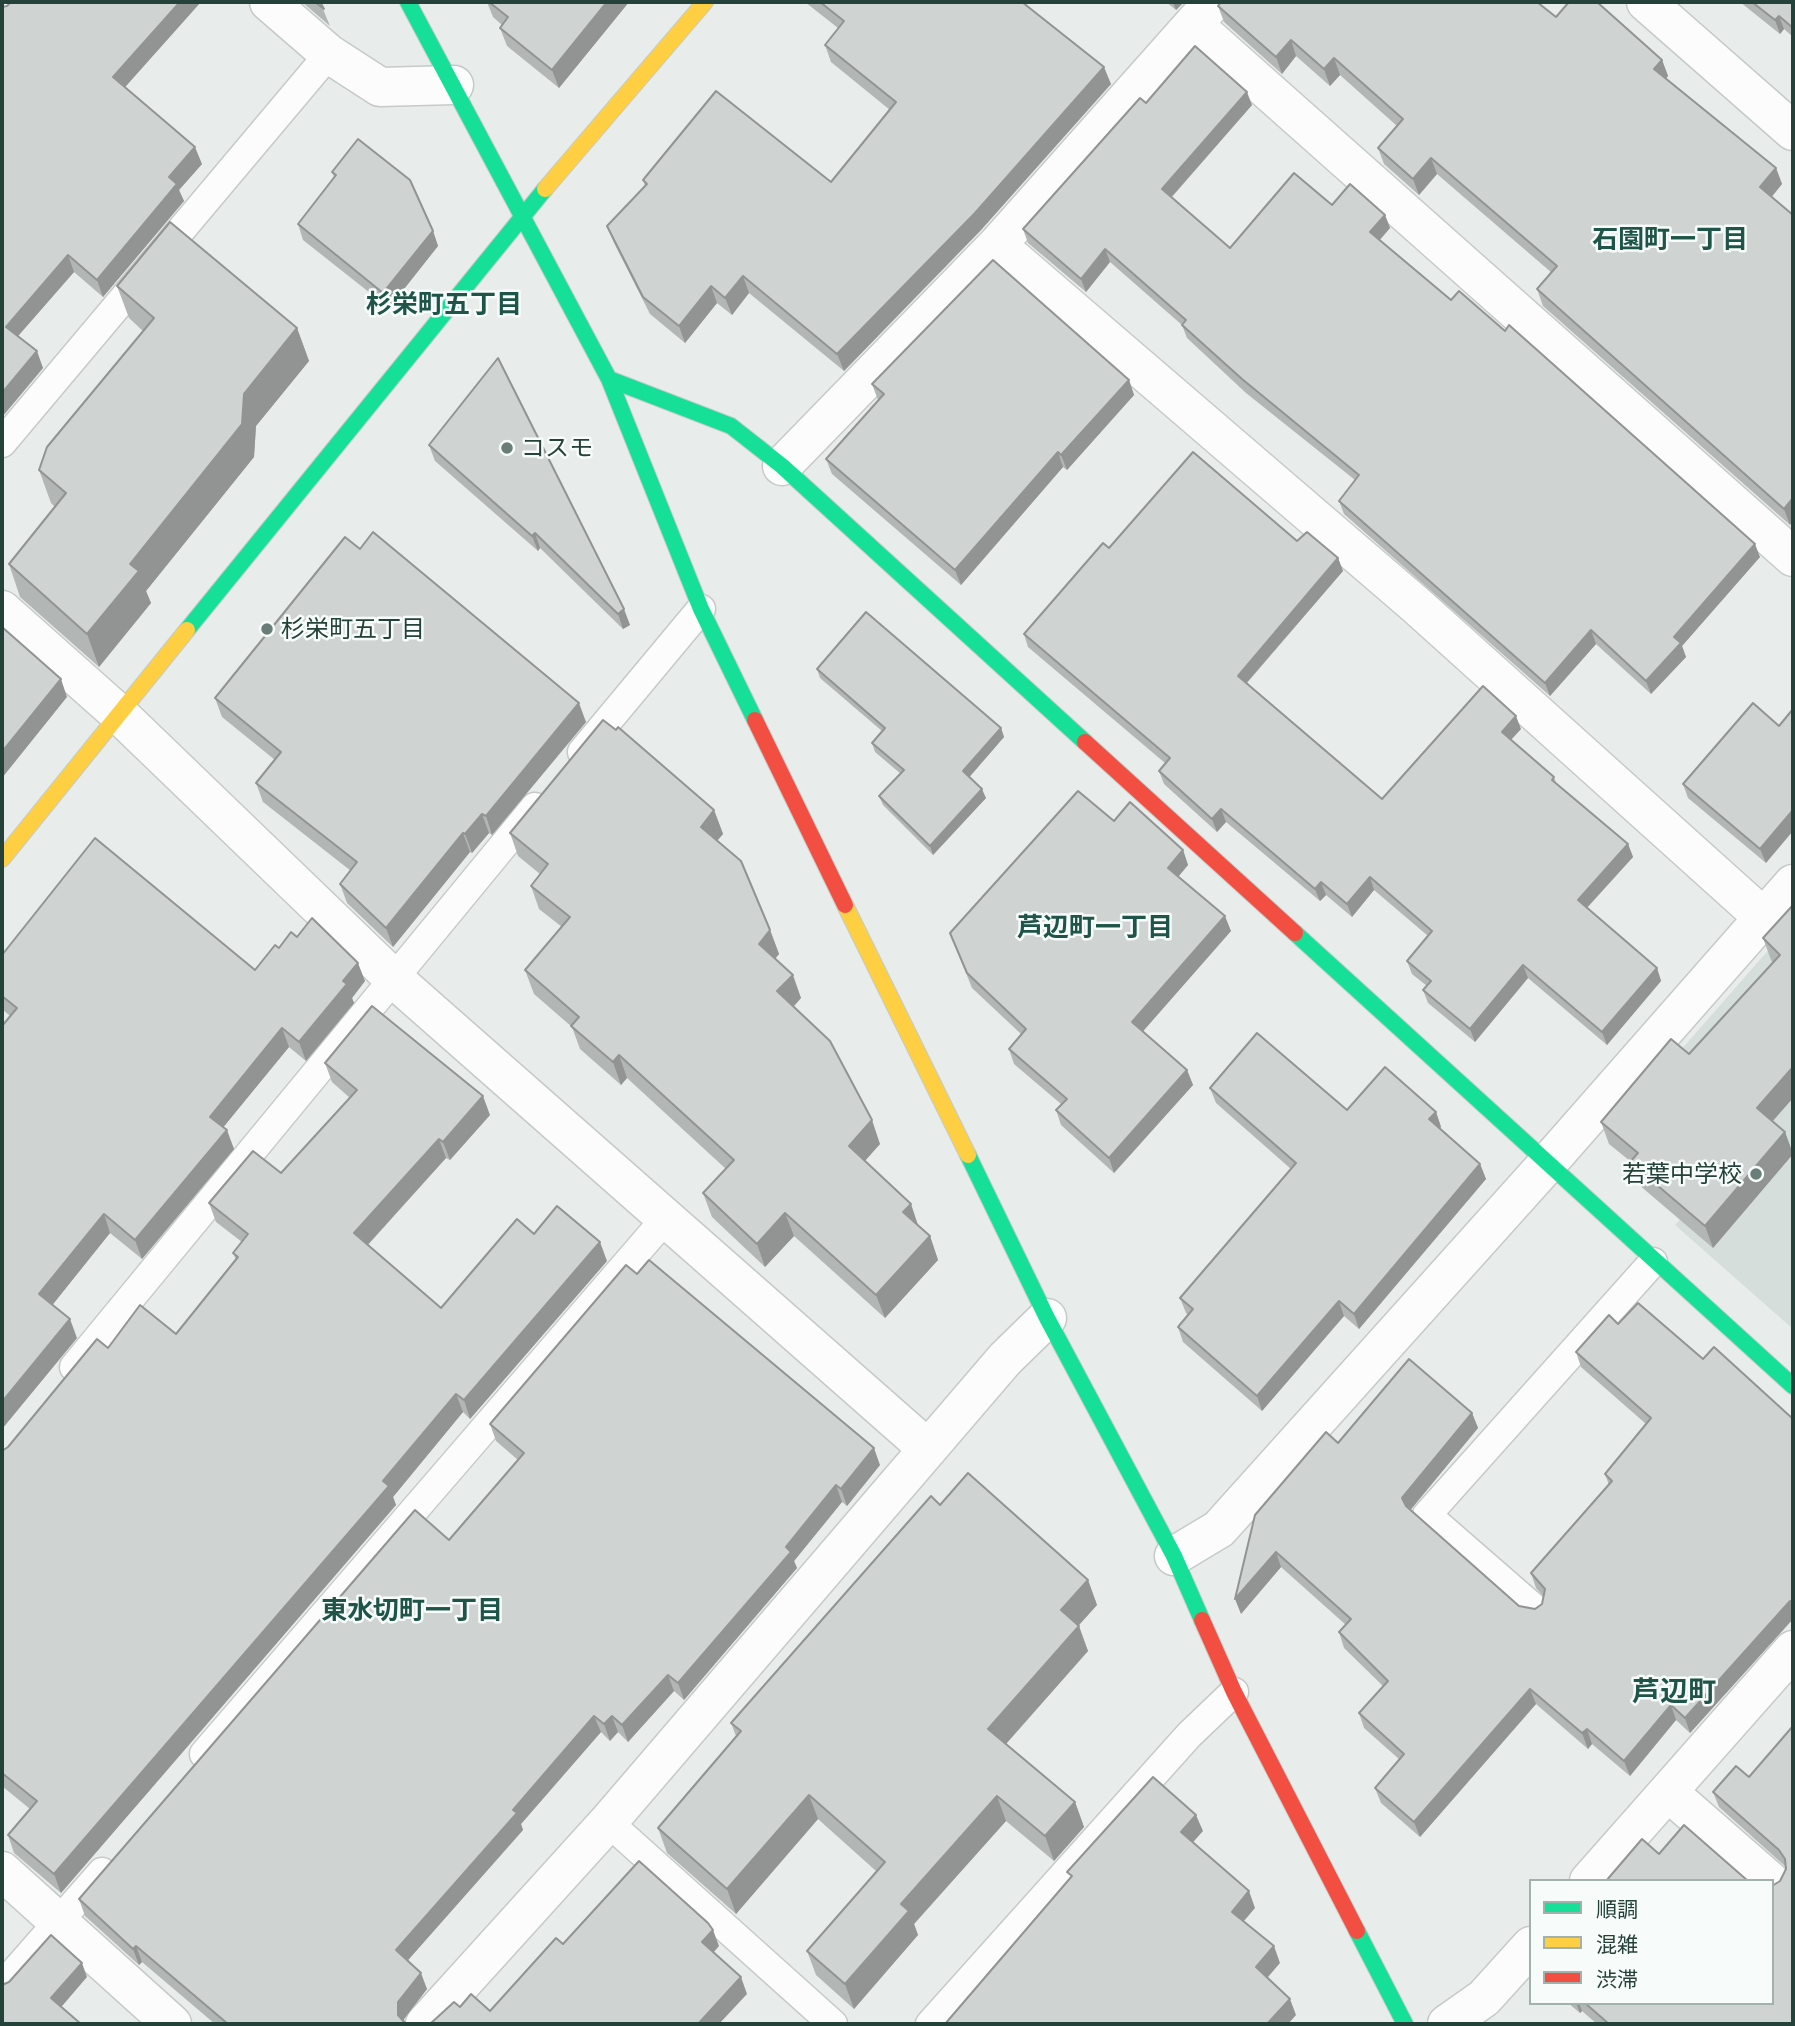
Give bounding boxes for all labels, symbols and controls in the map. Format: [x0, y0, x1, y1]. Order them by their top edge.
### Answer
district label: 石園町一丁目 [1592, 223, 1748, 255]
district label: 杉栄町五丁目 [366, 288, 522, 320]
place label: コスモ [521, 434, 593, 462]
marker: コスモ [499, 440, 515, 456]
place label: 杉栄町五丁目 [281, 615, 425, 643]
marker: 杉栄町五丁目 [259, 621, 275, 637]
district label: 芦辺町一丁目 [1017, 911, 1173, 943]
place label: 若葉中学校 [1622, 1160, 1742, 1188]
marker: 若葉中学校 [1748, 1166, 1764, 1182]
district label: 東水切町一丁目 [321, 1594, 503, 1626]
district label: 芦辺町 [1632, 1675, 1716, 1709]
legend [1529, 1879, 1774, 2005]
text: 順調 [1596, 1897, 1638, 1921]
text: 混雑 [1596, 1932, 1638, 1956]
text: 渋滞 [1596, 1967, 1638, 1991]

